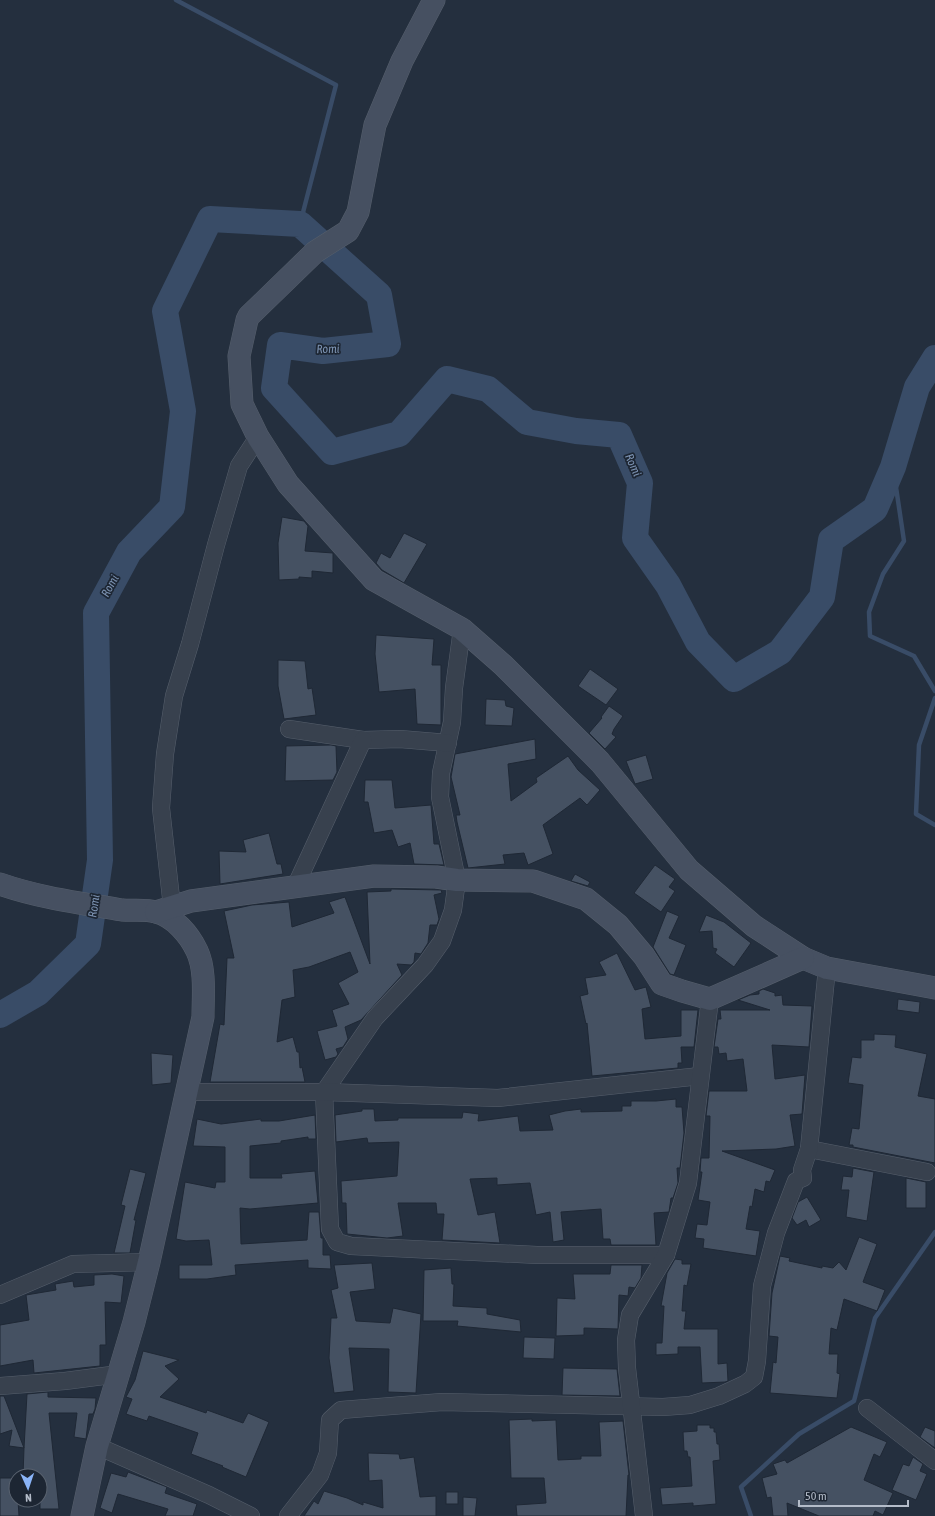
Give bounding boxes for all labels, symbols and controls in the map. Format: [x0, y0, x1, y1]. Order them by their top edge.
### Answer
water label: Romi [316, 342, 340, 356]
water label: Romi [622, 452, 644, 479]
water label: Romi [98, 572, 122, 599]
water label: Romi [85, 893, 103, 918]
north arrow [8, 1468, 48, 1508]
scale bar [799, 1482, 908, 1508]
text: 50 m [805, 1489, 827, 1503]
text: N [25, 1492, 32, 1504]

